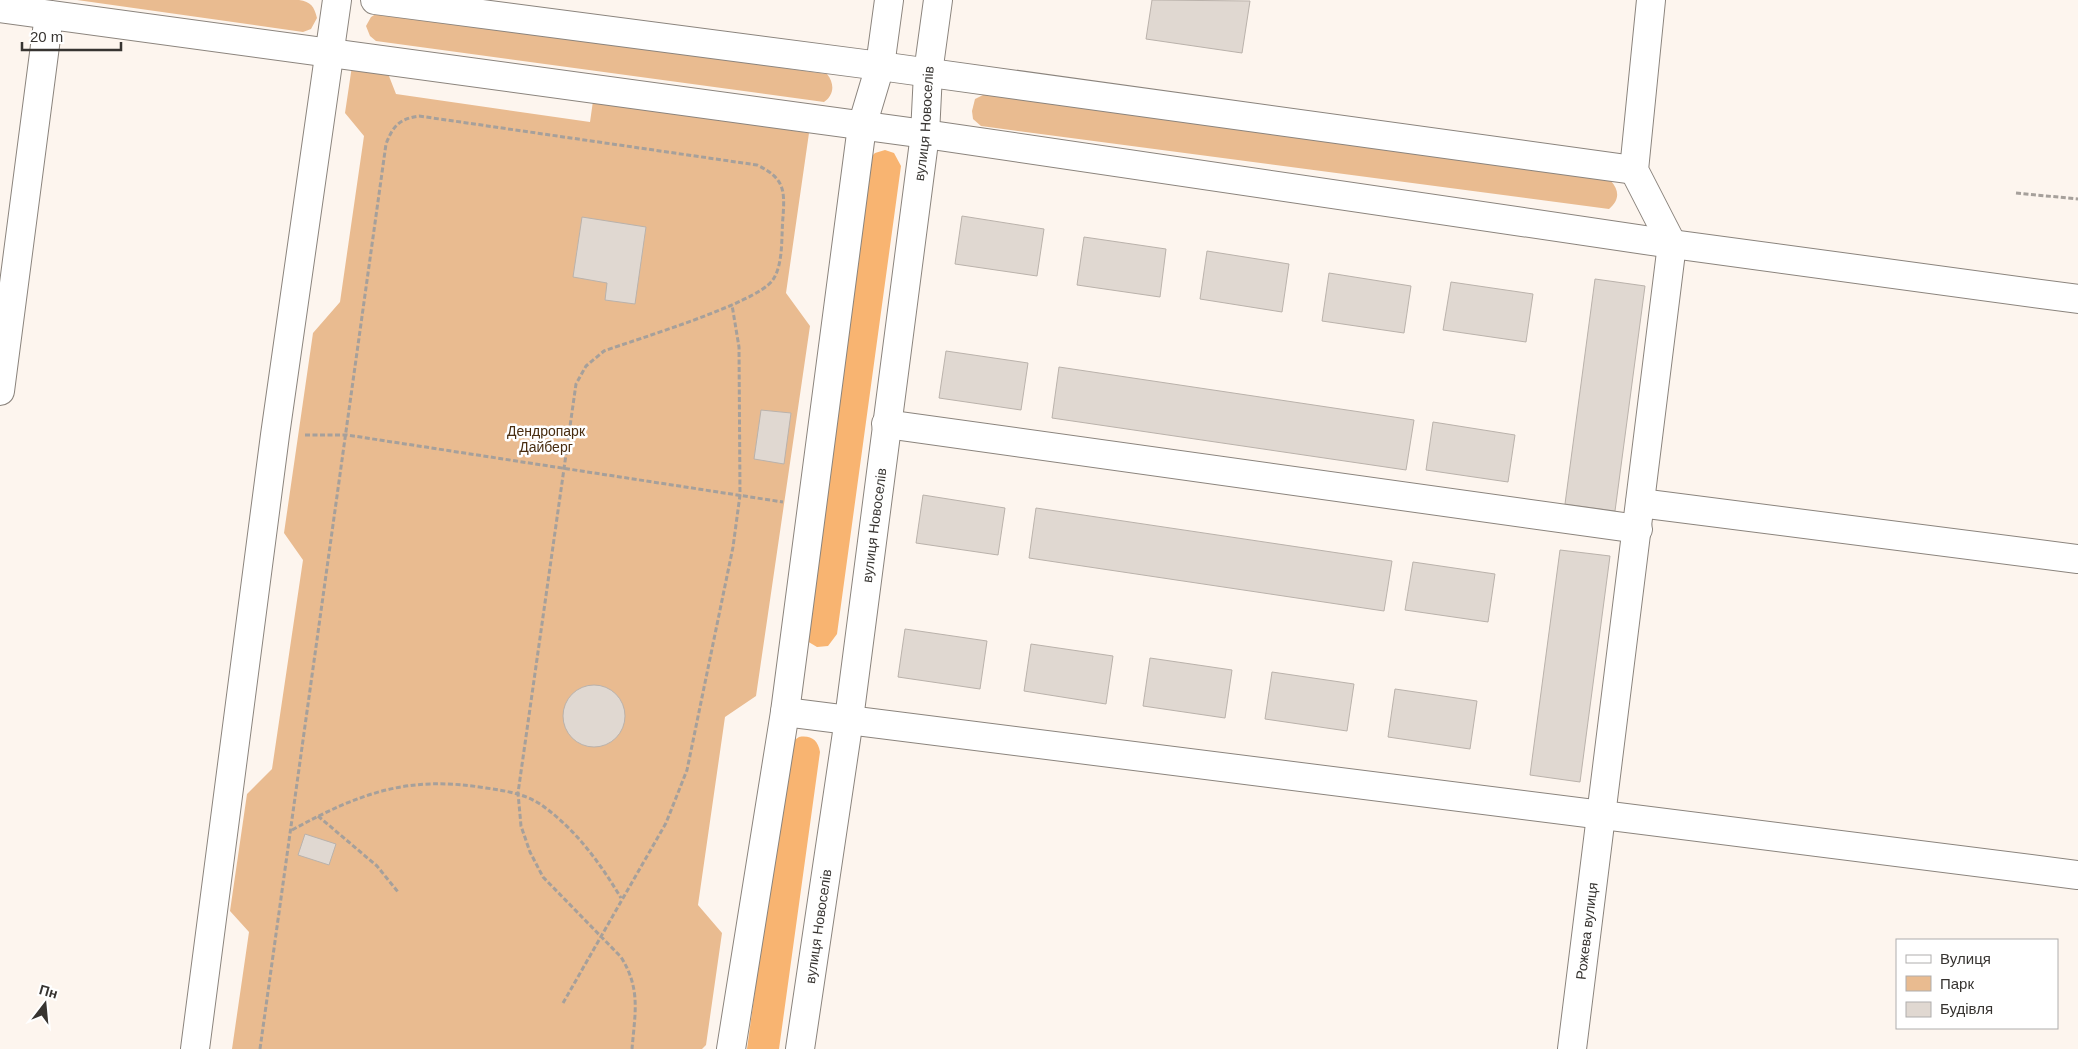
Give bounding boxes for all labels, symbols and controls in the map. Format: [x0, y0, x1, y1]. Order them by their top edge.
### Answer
scale bar [22, 20, 121, 52]
text: 20 m [30, 28, 63, 45]
street label: вулиця Новоселів [911, 65, 937, 182]
park label: Дендропарк Дайберг [507, 423, 586, 455]
street label: вулиця Новоселів [859, 467, 890, 584]
street label: вулиця Новоселів [802, 868, 835, 985]
street label: Рожева вулиця [1573, 881, 1601, 981]
legend [1896, 939, 2058, 1029]
text: Вулиця [1940, 950, 1991, 967]
text: Парк [1940, 975, 1974, 992]
north arrow [20, 979, 70, 1029]
text: Пн [37, 981, 60, 1002]
text: Будівля [1940, 1000, 1993, 1017]

